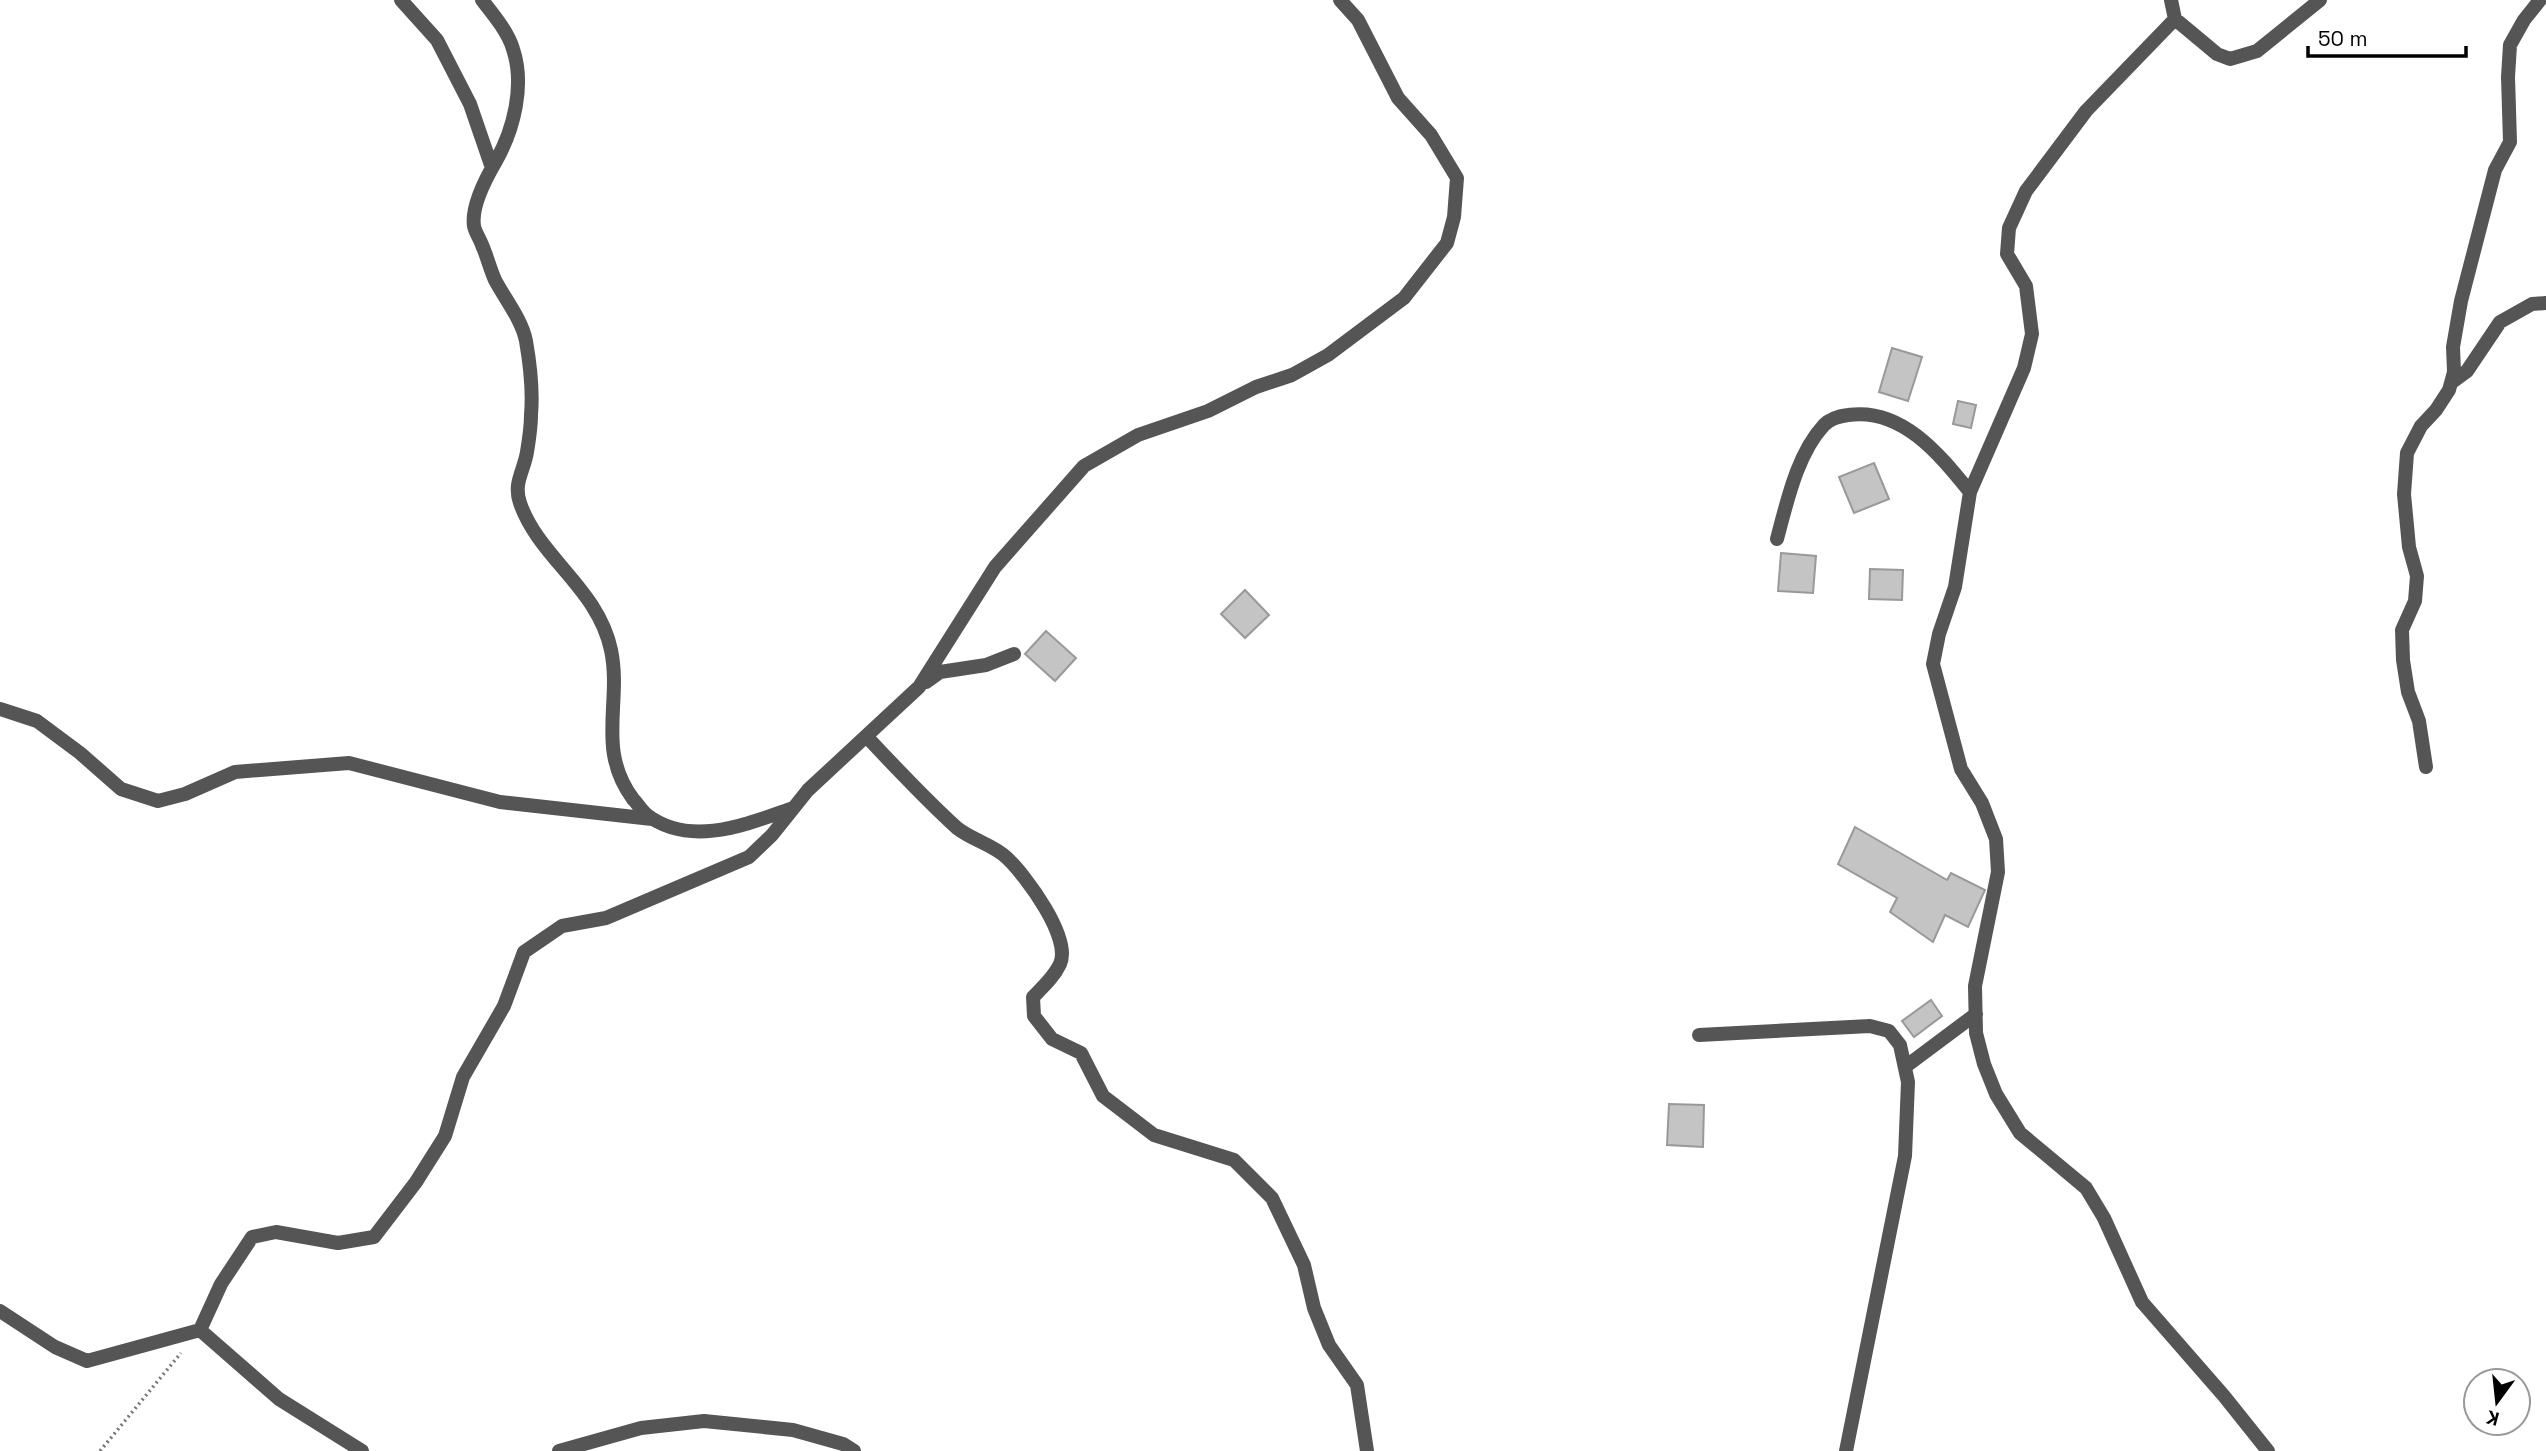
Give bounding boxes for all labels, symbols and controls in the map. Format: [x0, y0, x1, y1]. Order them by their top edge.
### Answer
scale bar [2308, 14, 2466, 58]
text: 50 m [2318, 25, 2368, 52]
north arrow [2462, 1367, 2532, 1437]
text: K [2484, 1404, 2502, 1432]

